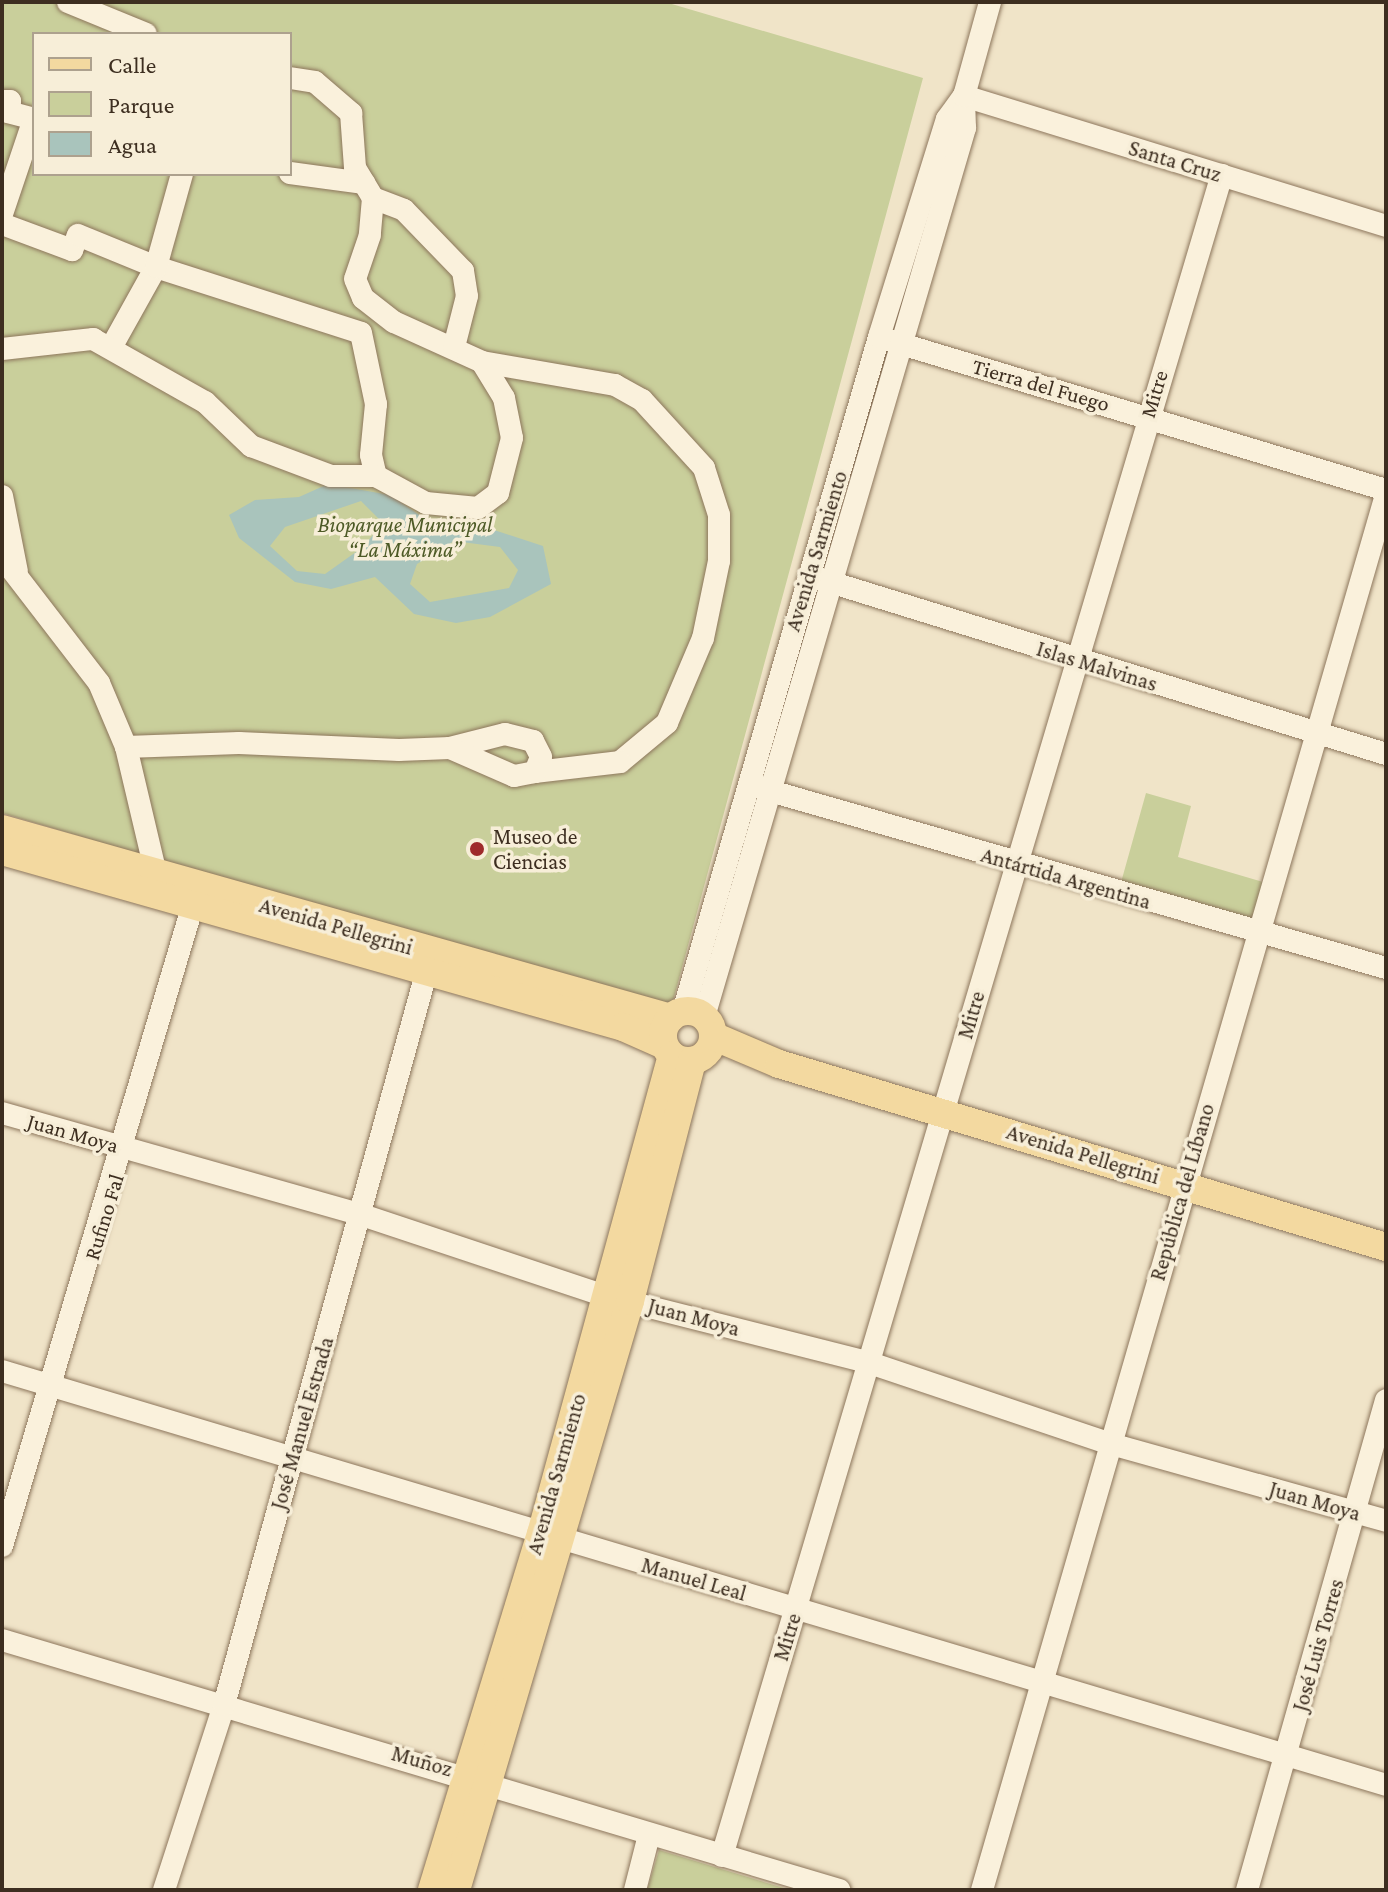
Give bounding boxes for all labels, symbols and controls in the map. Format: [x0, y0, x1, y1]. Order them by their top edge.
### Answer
legend [32, 32, 292, 176]
text: Calle [108, 51, 156, 78]
text: Parque [108, 91, 174, 118]
text: Agua [108, 131, 157, 158]
street label: Santa Cruz [1125, 134, 1225, 188]
street label: Tierra del Fuego [969, 353, 1113, 417]
street label: Mitre [1134, 367, 1174, 421]
street label: Avenida Sarmiento [779, 468, 853, 634]
park label: Bioparque Municipal “La Máxima” [318, 511, 492, 562]
street label: Islas Malvinas [1033, 635, 1161, 697]
place label: Museo de Ciencias [493, 823, 578, 874]
marker: Museo de Ciencias [468, 840, 486, 858]
street label: Antártida Argentina [978, 841, 1154, 915]
street label: Avenida Pellegrini [256, 891, 416, 961]
street label: Mitre [952, 988, 990, 1042]
street label: República del Líbano [1144, 1100, 1220, 1284]
street label: Juan Moya [24, 1107, 122, 1159]
street label: Avenida Pellegrini [1003, 1118, 1163, 1190]
street label: Rufino Fal [78, 1171, 130, 1263]
street label: Juan Moya [645, 1292, 743, 1342]
street label: José Manuel Estrada [265, 1334, 339, 1512]
street label: Avenida Sarmiento [520, 1390, 592, 1558]
street label: Juan Moya [1266, 1475, 1364, 1527]
street label: Manuel Leal [638, 1551, 750, 1607]
street label: José Luis Torres [1287, 1576, 1349, 1714]
street label: Mitre [767, 1610, 807, 1664]
street label: Muñoz [389, 1740, 455, 1782]

